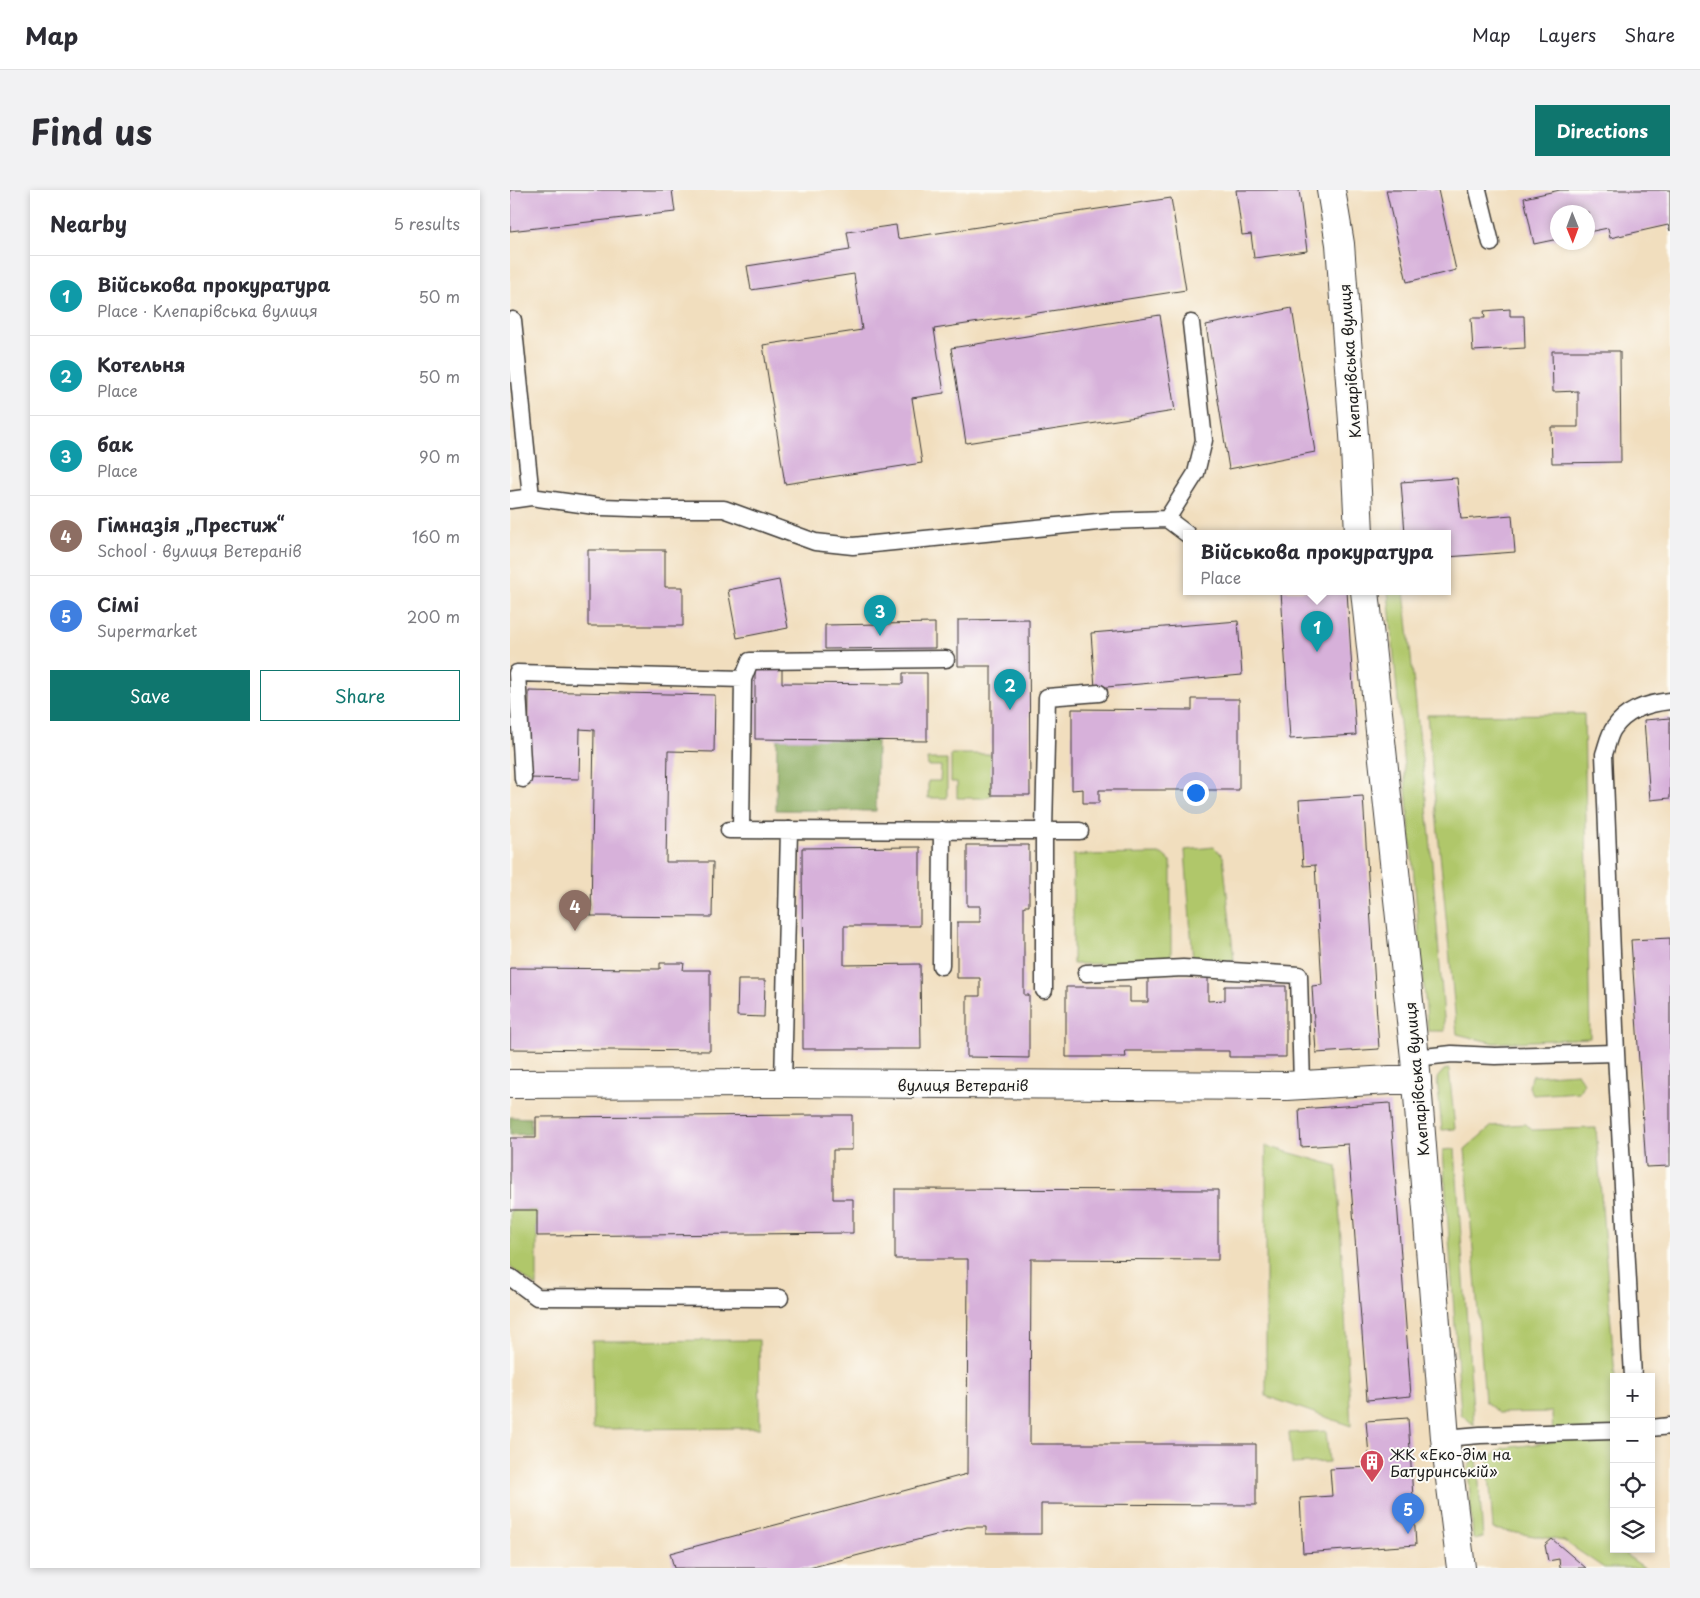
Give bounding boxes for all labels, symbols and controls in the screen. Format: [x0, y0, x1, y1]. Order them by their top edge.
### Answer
text: Map [25, 17, 78, 53]
text: Map [1472, 21, 1511, 48]
text: Layers [1539, 21, 1596, 48]
text: Share [1624, 21, 1675, 48]
text: Find us [30, 104, 152, 157]
button: Directions [1535, 105, 1670, 156]
north arrow [1550, 205, 1595, 250]
text: Nearby [50, 207, 127, 239]
text: 5 results [393, 211, 460, 235]
text: Військова прокуратура [97, 270, 330, 298]
street label: Клепарівська вулиця [1332, 283, 1366, 439]
text: 1 [62, 284, 70, 308]
text: 50 m [419, 284, 460, 308]
text: Place · Клепарівська вулиця [97, 298, 318, 322]
text: Котельня [97, 350, 185, 378]
text: 2 [60, 364, 72, 388]
text: 50 m [419, 364, 460, 388]
text: Place [97, 378, 138, 402]
text: бак [97, 430, 133, 458]
text: 3 [61, 444, 71, 468]
text: 90 m [419, 444, 460, 468]
text: Place [97, 458, 138, 482]
text: Гімназія „Престиж“ [97, 510, 284, 538]
text: 4 [61, 524, 71, 548]
text: 160 m [412, 524, 460, 548]
popup [1183, 530, 1451, 595]
text: Військова прокуратура [1200, 537, 1434, 565]
text: School · вулиця Ветеранів [97, 538, 302, 562]
text: Place [1200, 565, 1241, 589]
text: Сімі [97, 590, 139, 618]
pin: 3 [864, 595, 896, 636]
text: 5 [61, 604, 71, 628]
text: 200 m [407, 604, 460, 628]
pin: 1 [1301, 611, 1333, 652]
text: Supermarket [97, 618, 197, 642]
pin: 2 [994, 669, 1026, 710]
button: Save [50, 670, 250, 721]
button: Share [260, 670, 460, 721]
your location [1183, 780, 1209, 806]
pin: 4 [559, 890, 591, 931]
street label: Клепарівська вулиця [1398, 1001, 1434, 1157]
street label: вулиця Ветеранів [898, 1073, 1029, 1096]
map controls [1610, 1373, 1655, 1553]
button: + [1610, 1373, 1655, 1418]
button: − [1610, 1418, 1655, 1463]
place label: ЖК «Еко-дім на Батуринській» [1389, 1442, 1511, 1482]
building icon: ЖК «Еко-дім на Батуринській» [1359, 1449, 1385, 1483]
button: locate [1610, 1463, 1655, 1508]
pin: 5 [1392, 1493, 1424, 1534]
button: layers [1610, 1508, 1655, 1553]

